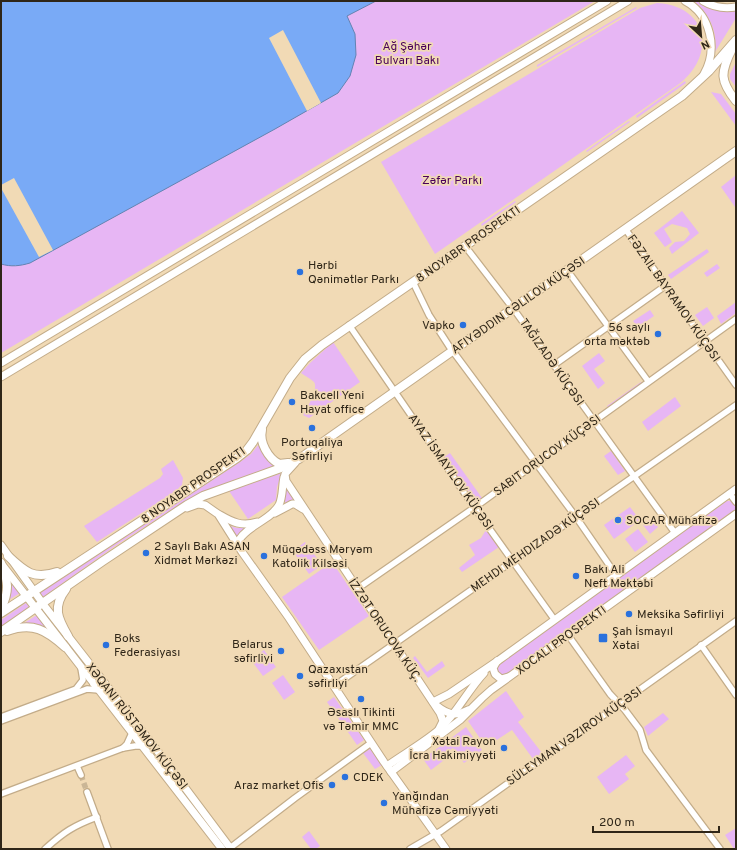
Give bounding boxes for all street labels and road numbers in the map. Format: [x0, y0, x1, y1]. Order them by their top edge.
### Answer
street label: 8 NOYABR PROSPEKTI [413, 203, 524, 287]
street label: FƏZAIL BAYRAMOV KÜÇƏSI [623, 232, 723, 366]
street label: AFIYƏDDIN CƏLILOV KÜÇƏSI [449, 253, 589, 358]
street label: TAĞIZADƏ KÜÇƏSI [515, 316, 587, 409]
street label: AYAZ İSMAYILOV KÜÇƏSI [404, 411, 496, 534]
street label: SABIT ORUCOV KÜÇƏSI [491, 411, 604, 500]
street label: 8 NOYABR PROSPEKTI [138, 444, 249, 528]
street label: MEHDI MEHDIZADƏ KÜÇƏSI [468, 495, 603, 597]
street label: İZZƏT ORUCOVA KÜÇ. [344, 576, 425, 685]
street label: XOCALI PROSPEKTI [513, 603, 610, 679]
street label: XƏQANI RÜSTƏMOV KÜÇƏSI [82, 660, 191, 793]
street label: SÜLEYMAN VƏZIROV KÜÇƏSI [504, 684, 645, 790]

